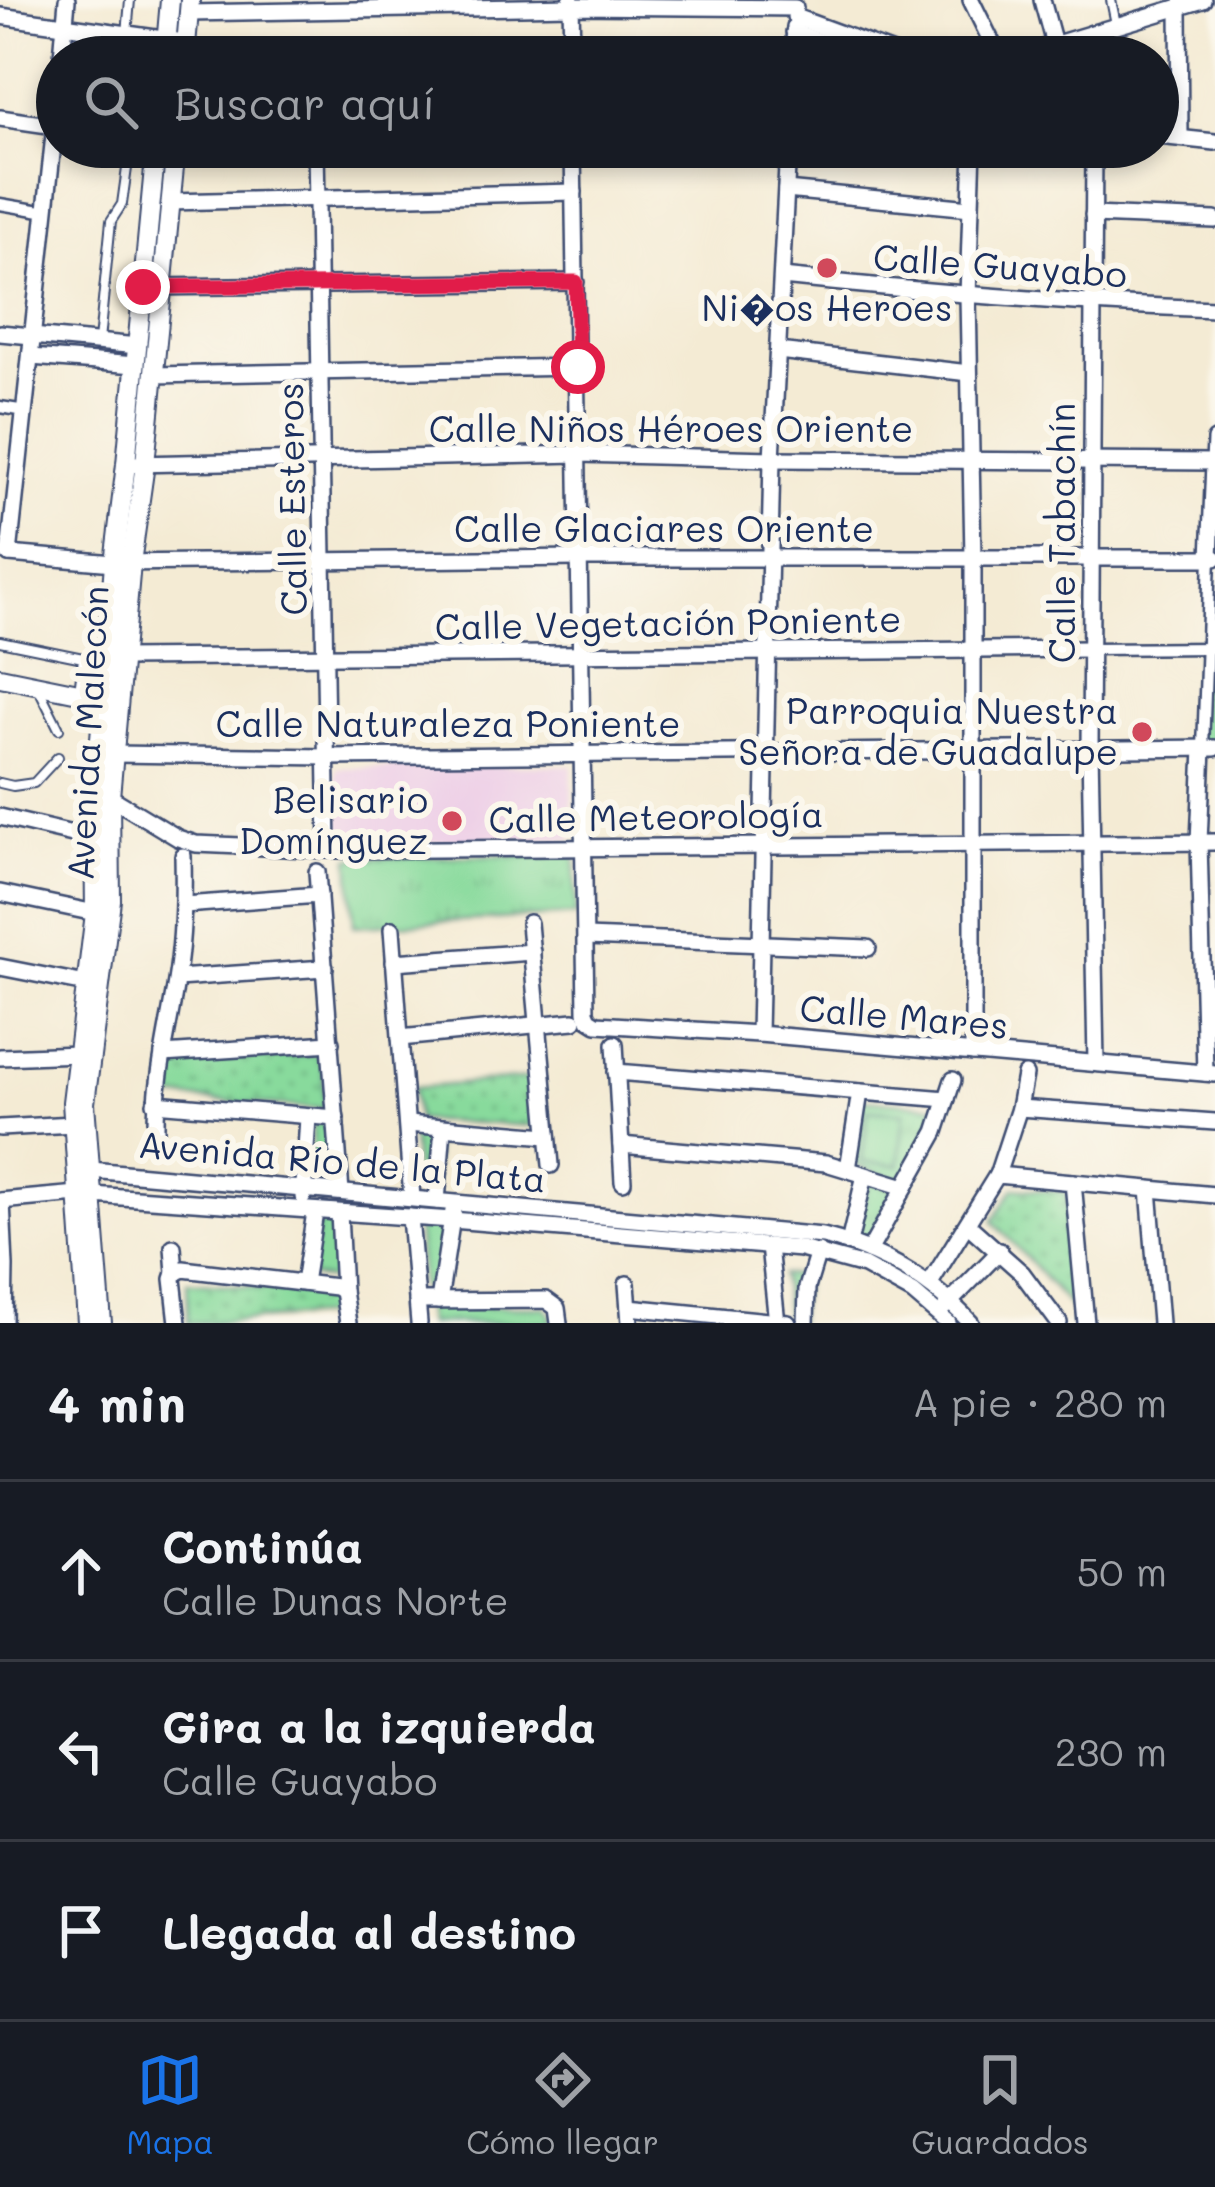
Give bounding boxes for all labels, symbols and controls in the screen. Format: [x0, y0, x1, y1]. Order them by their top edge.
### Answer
search box [36, 36, 1179, 168]
icon: search [78, 69, 144, 135]
text: Buscar aquí [174, 73, 436, 131]
street label: Calle Guayabo [872, 232, 1129, 298]
marker: Ni�os Heroes [814, 255, 840, 281]
route end [116, 260, 170, 314]
place label: Ni�os Heroes [701, 283, 953, 330]
route start [551, 340, 605, 394]
street label: Calle Esteros [265, 382, 316, 616]
street label: Calle Tabachín [1037, 403, 1084, 663]
street label: Calle Niños Héroes Oriente [429, 404, 913, 451]
street label: Calle Glaciares Oriente [454, 504, 874, 551]
street label: Avenida Malecón [55, 584, 118, 882]
street label: Calle Vegetación Poniente [434, 594, 902, 649]
place label: Parroquia Nuestra Señora de Guadalupe [738, 686, 1118, 774]
street label: Calle Naturaleza Poniente [216, 699, 680, 746]
marker: Parroquia Nuestra Señora de Guadalupe [1129, 719, 1155, 745]
place label: Belisario Domínguez [239, 775, 428, 863]
street label: Calle Meteorología [488, 789, 824, 842]
marker: Belisario Domínguez [439, 808, 465, 834]
street label: Calle Mares [798, 983, 1010, 1048]
street label: Avenida Río de la Plata [136, 1119, 548, 1202]
text: 4 min [48, 1368, 186, 1435]
text: A pie · 280 m [912, 1376, 1167, 1427]
text: Continúa [162, 1516, 363, 1574]
icon: ahead [48, 1538, 114, 1604]
text: 50 m [1077, 1545, 1167, 1596]
text: Calle Dunas Norte [162, 1574, 509, 1625]
text: Gira a la izquierda [162, 1696, 596, 1754]
icon: left [48, 1718, 114, 1784]
text: 230 m [1055, 1725, 1167, 1776]
text: Calle Guayabo [162, 1754, 438, 1805]
icon: arrive [48, 1898, 114, 1964]
text: Llegada al destino [162, 1902, 576, 1960]
tab: Mapa [126, 2047, 214, 2162]
tab: Cómo llegar [466, 2047, 659, 2162]
tab: Guardados [911, 2047, 1089, 2162]

